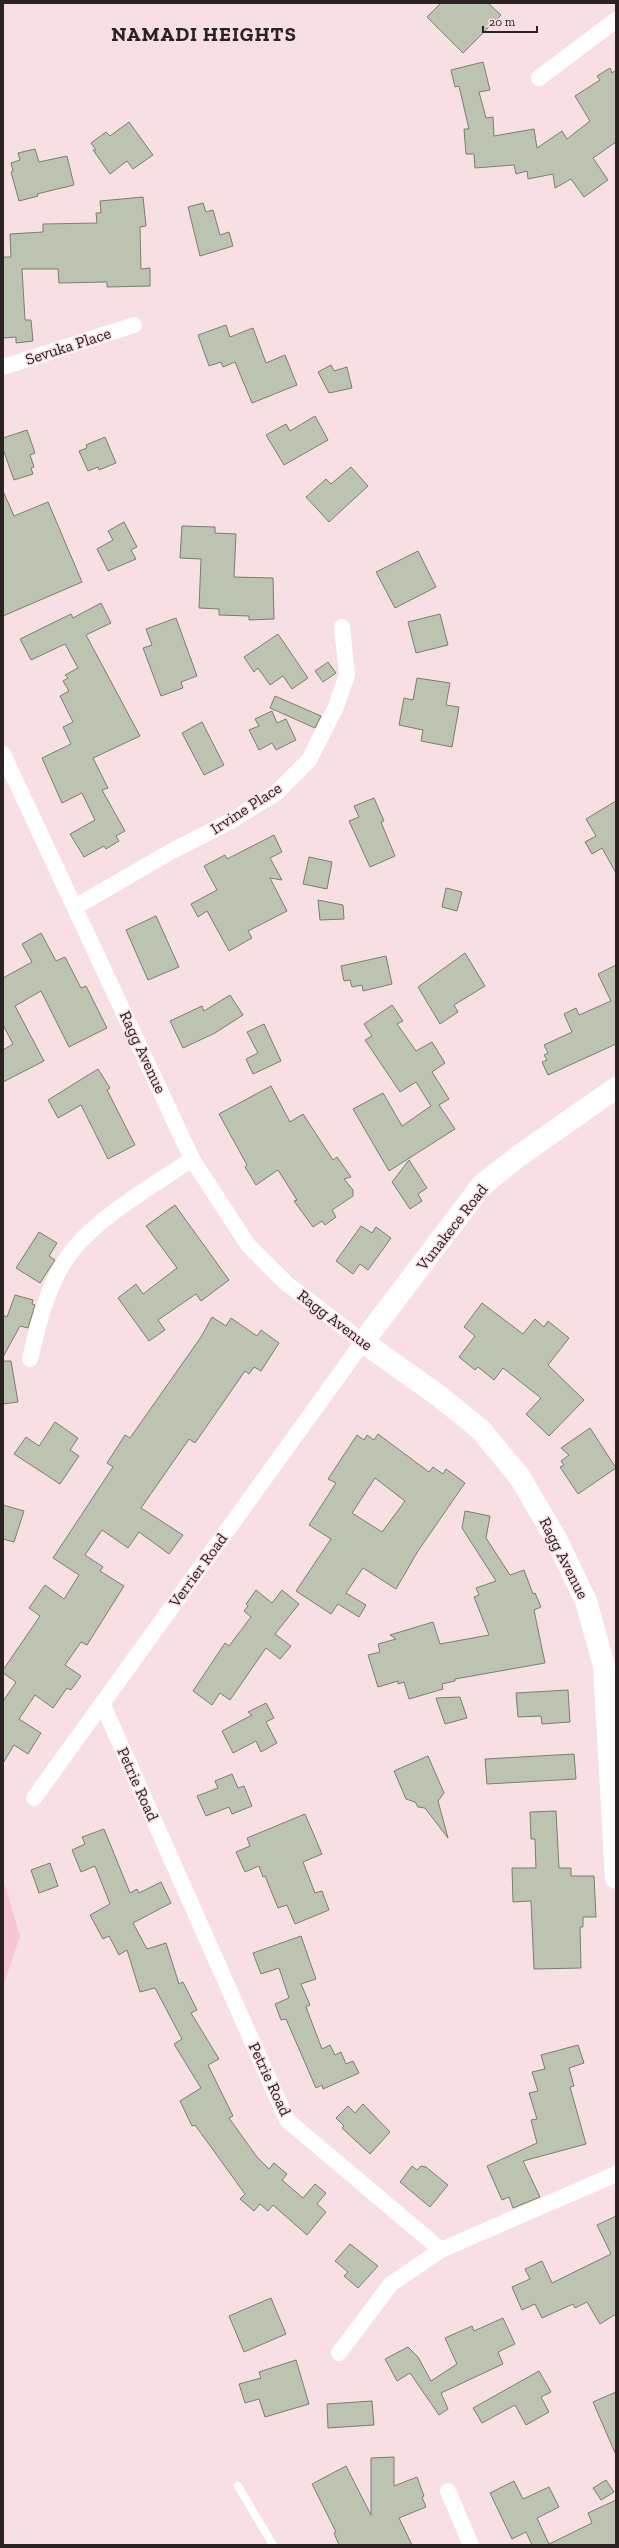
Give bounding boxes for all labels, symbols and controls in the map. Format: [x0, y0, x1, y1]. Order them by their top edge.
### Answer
scale bar [483, 8, 537, 34]
text: 20 m [489, 15, 516, 29]
district label: NAMADI HEIGHTS [111, 22, 297, 46]
street label: Sevuka Place [23, 323, 113, 369]
street label: Irvine Place [207, 778, 285, 838]
street label: Ragg Avenue [116, 1008, 170, 1096]
street label: Vunakece Road [412, 1180, 492, 1275]
street label: Ragg Avenue [294, 1286, 376, 1354]
street label: Ragg Avenue [535, 1514, 593, 1602]
street label: Verrier Road [164, 1529, 231, 1611]
street label: Petrie Road [113, 1744, 163, 1824]
street label: Petrie Road [245, 2039, 295, 2119]

